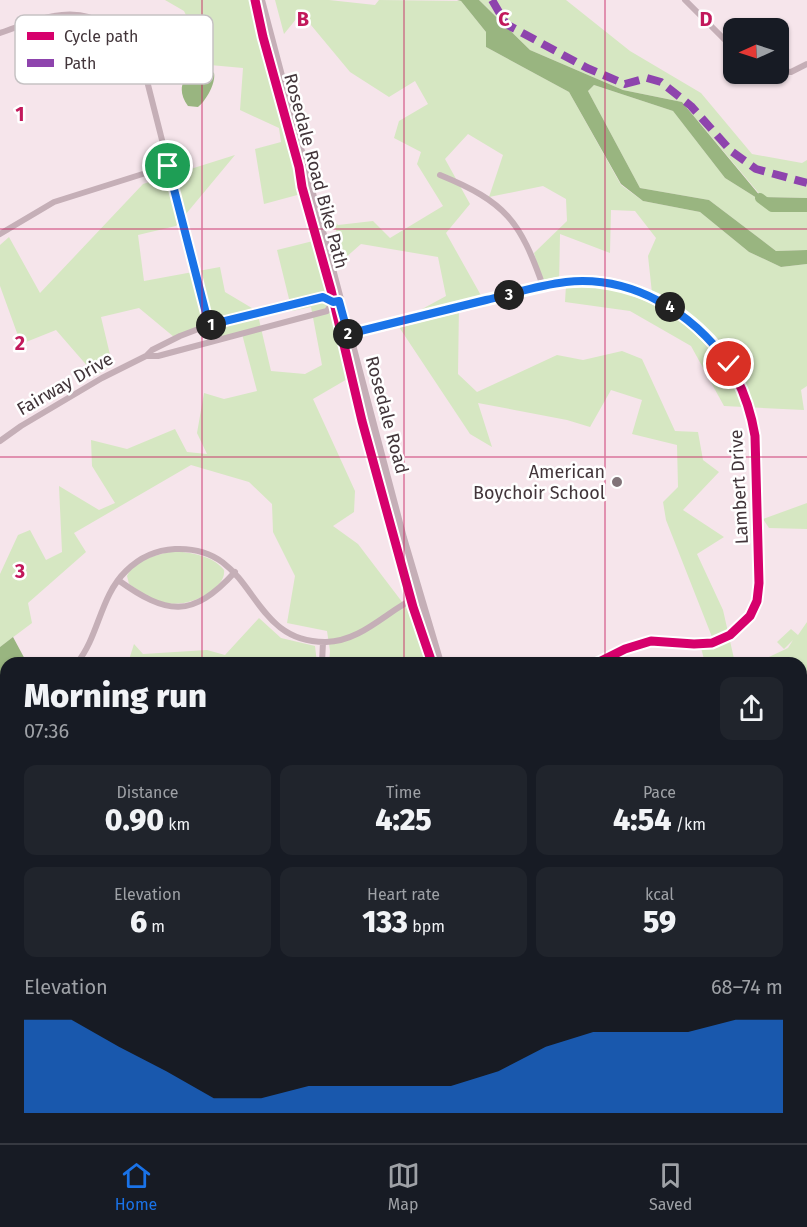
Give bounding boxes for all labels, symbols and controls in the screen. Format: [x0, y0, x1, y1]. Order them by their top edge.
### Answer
text: B [297, 7, 309, 31]
text: C [498, 7, 510, 31]
text: D [699, 7, 713, 31]
legend [15, 15, 213, 84]
north arrow [723, 18, 789, 84]
map controls [723, 18, 789, 84]
text: Cycle path [64, 27, 138, 46]
text: Path [64, 54, 96, 73]
street label: Rosedale Road Bike Path [279, 71, 353, 271]
text: 1 [15, 102, 25, 126]
pin [142, 140, 193, 191]
icon: arrive [151, 149, 184, 182]
pin: 3 [494, 280, 524, 310]
text: 3 [505, 285, 513, 304]
pin: 4 [655, 292, 685, 322]
text: 4 [665, 297, 675, 316]
pin: 1 [196, 310, 226, 340]
text: 1 [207, 315, 215, 334]
pin: 2 [333, 319, 363, 349]
text: 2 [344, 324, 352, 343]
text: 2 [15, 331, 25, 355]
pin [703, 338, 754, 389]
icon: check [712, 347, 745, 380]
street label: Fairway Drive [13, 348, 117, 420]
street label: Rosedale Road [361, 354, 413, 476]
street label: Lambert Drive [725, 429, 753, 545]
place label: American Boychoir School [473, 461, 605, 504]
marker: American Boychoir School [610, 475, 624, 489]
text: 3 [14, 559, 25, 583]
text: Morning run [24, 676, 207, 716]
button: share [720, 677, 783, 740]
text: 07:36 [24, 719, 69, 743]
text: Distance [116, 783, 179, 802]
text: Time [386, 783, 421, 802]
text: Pace [643, 783, 676, 802]
text: 0.90 [105, 802, 164, 838]
text: 4:25 [375, 802, 432, 838]
text: 4:54 [613, 802, 671, 838]
text: km [164, 815, 190, 834]
text: /km [671, 815, 706, 834]
text: Elevation [114, 885, 181, 904]
text: Heart rate [367, 885, 440, 904]
text: kcal [645, 885, 674, 904]
text: 6 [130, 904, 147, 940]
text: 133 [362, 904, 408, 940]
text: 59 [643, 904, 676, 940]
text: m [147, 917, 165, 936]
text: bpm [408, 917, 445, 936]
text: Elevation [24, 975, 108, 999]
text: 68–74 m [711, 975, 783, 999]
tab: Home [115, 1159, 157, 1214]
tab: Map [387, 1159, 420, 1214]
tab: Saved [649, 1159, 692, 1214]

